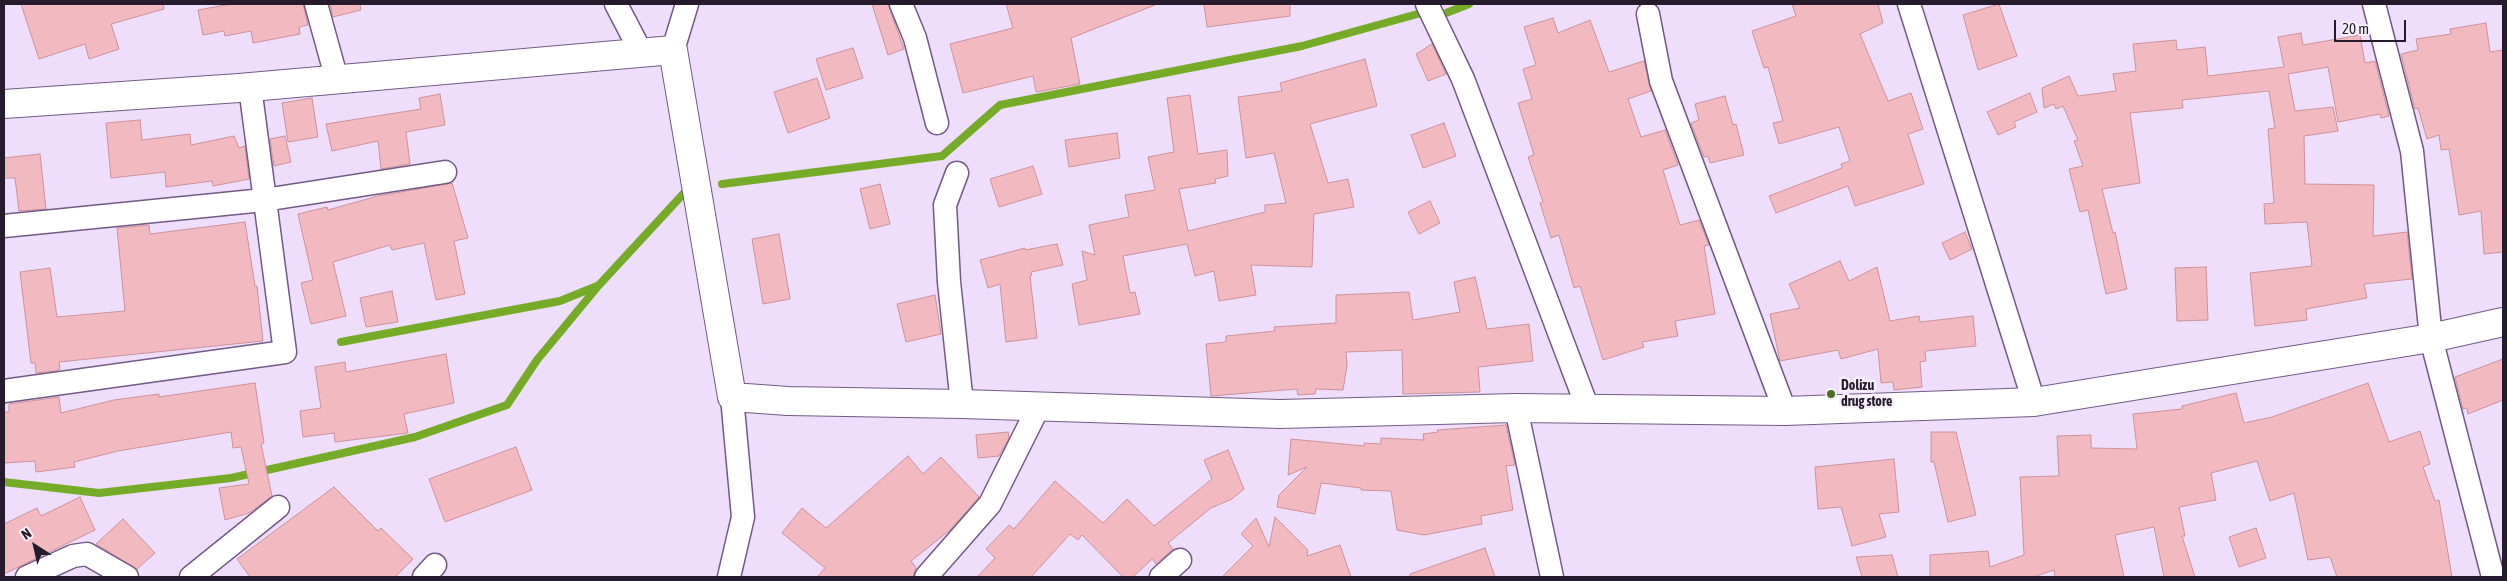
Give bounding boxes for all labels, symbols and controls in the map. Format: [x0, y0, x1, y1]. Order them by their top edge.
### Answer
scale bar [2337, 10, 2410, 42]
text: 20 m [2342, 20, 2369, 37]
place label: Dolizu drug store [1841, 378, 1892, 411]
marker: Dolizu drug store [1825, 388, 1837, 400]
north arrow [10, 521, 60, 571]
text: N [18, 525, 34, 543]

